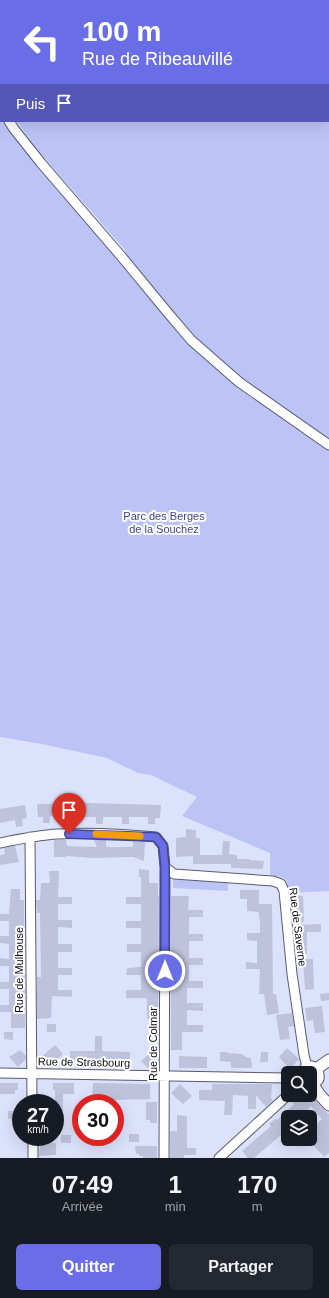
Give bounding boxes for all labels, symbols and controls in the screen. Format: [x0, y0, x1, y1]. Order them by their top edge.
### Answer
icon: left [16, 16, 68, 68]
text: 100 m [82, 16, 161, 47]
text: Rue de Ribeauvillé [82, 49, 233, 69]
icon: arrive [53, 92, 75, 114]
text: Puis [16, 95, 45, 112]
park label: Parc des Berges de la Souchez [123, 510, 205, 535]
pin [52, 793, 86, 834]
icon: arrive [58, 799, 80, 821]
street label: Rue de Saverne [287, 887, 309, 967]
street label: Rue de Mulhouse [13, 927, 25, 1013]
position arrow [144, 950, 186, 992]
street label: Rue de Colmar [147, 1007, 159, 1081]
street label: Rue de Strasbourg [38, 1055, 130, 1069]
map controls [281, 1066, 317, 1146]
button: search [281, 1066, 317, 1102]
speed limit sign: 30 [72, 1094, 124, 1146]
text: 27 [27, 1104, 49, 1126]
button: layers [281, 1110, 317, 1146]
text: km/h [27, 1124, 49, 1135]
text: 07:49 [52, 1171, 113, 1198]
text: 1 [168, 1171, 182, 1198]
text: 170 [237, 1171, 277, 1198]
text: Arrivée [62, 1199, 103, 1214]
text: min [165, 1199, 186, 1214]
text: m [252, 1199, 263, 1214]
button: Quitter [16, 1244, 161, 1290]
button: Partager [169, 1244, 313, 1290]

